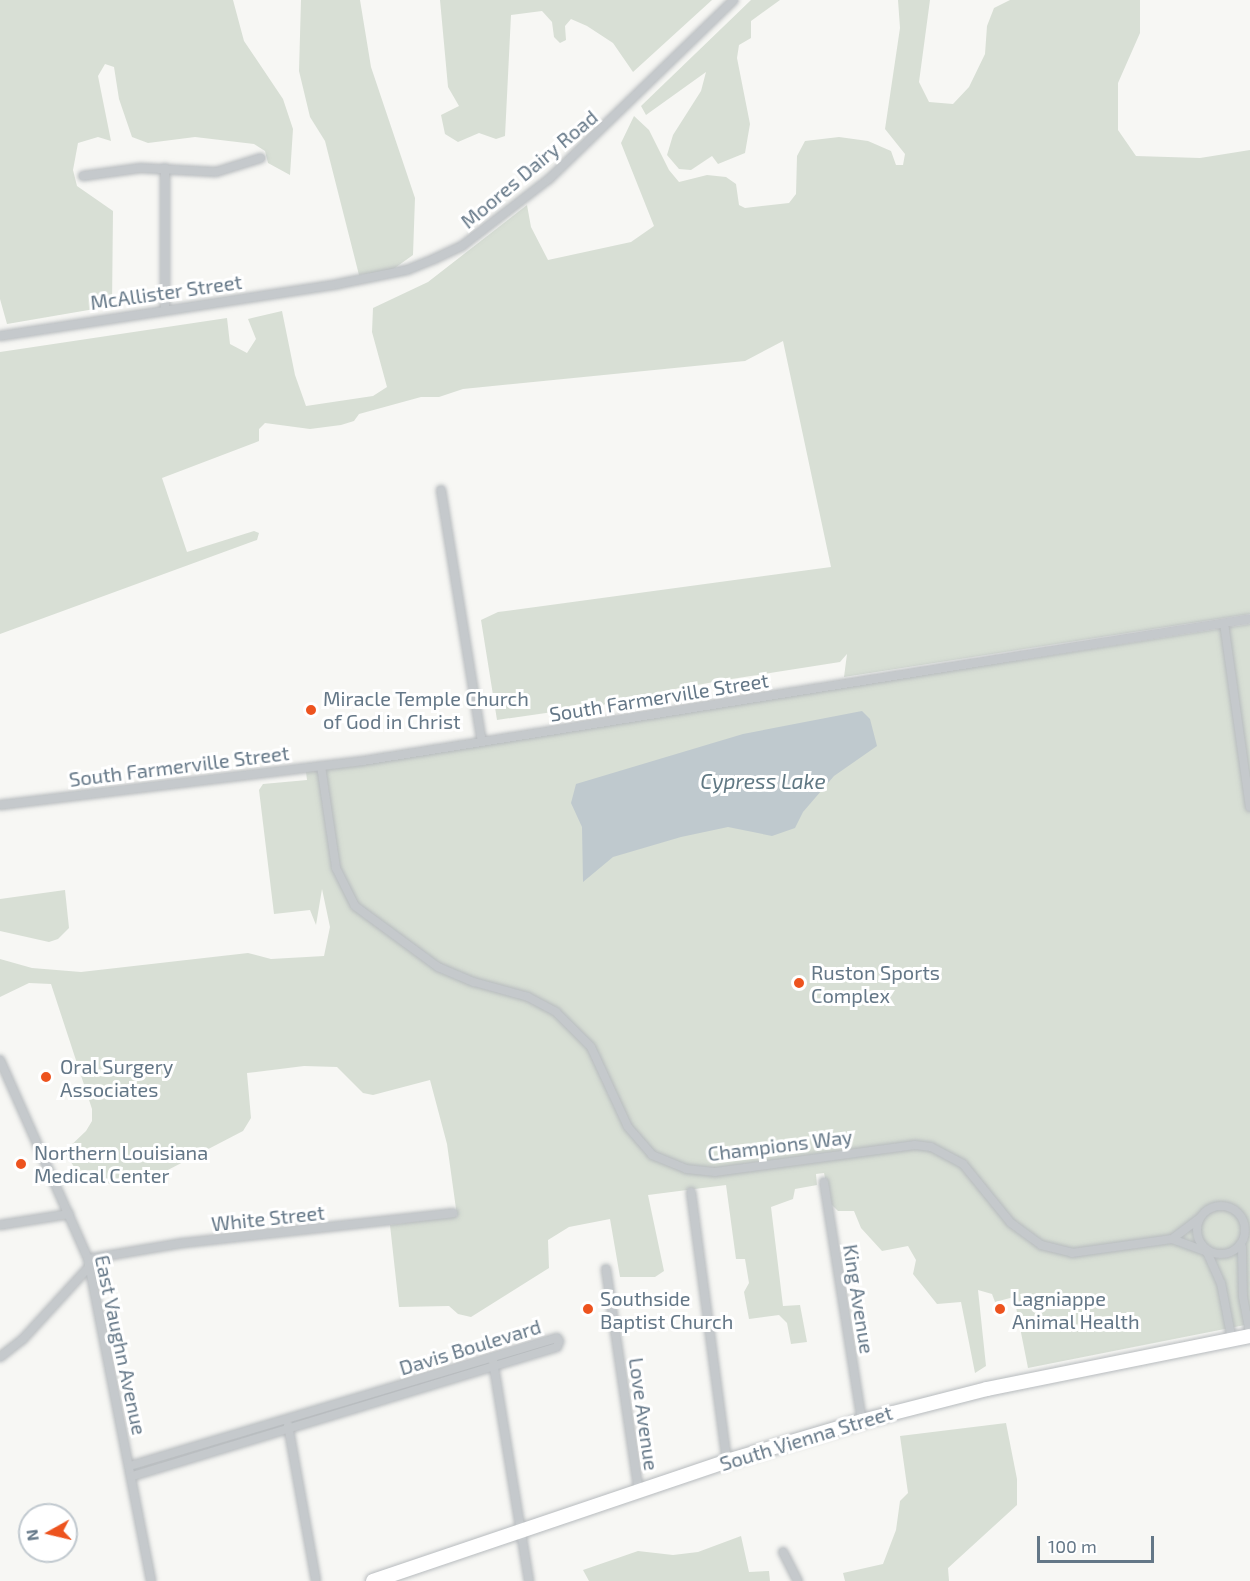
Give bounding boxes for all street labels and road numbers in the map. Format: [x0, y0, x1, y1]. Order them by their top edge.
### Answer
street label: Moores Dairy Road [456, 105, 602, 233]
street label: McAllister Street [88, 269, 244, 315]
street label: South Farmerville Street [548, 668, 770, 726]
street label: South Farmerville Street [68, 741, 290, 791]
street label: Champions Way [706, 1124, 854, 1166]
street label: White Street [210, 1200, 326, 1236]
street label: King Avenue [838, 1242, 880, 1356]
street label: East Vaughn Avenue [90, 1252, 152, 1438]
street label: Davis Boulevard [396, 1314, 544, 1380]
street label: Love Avenue [624, 1356, 664, 1472]
street label: South Vienna Street [717, 1400, 895, 1476]

